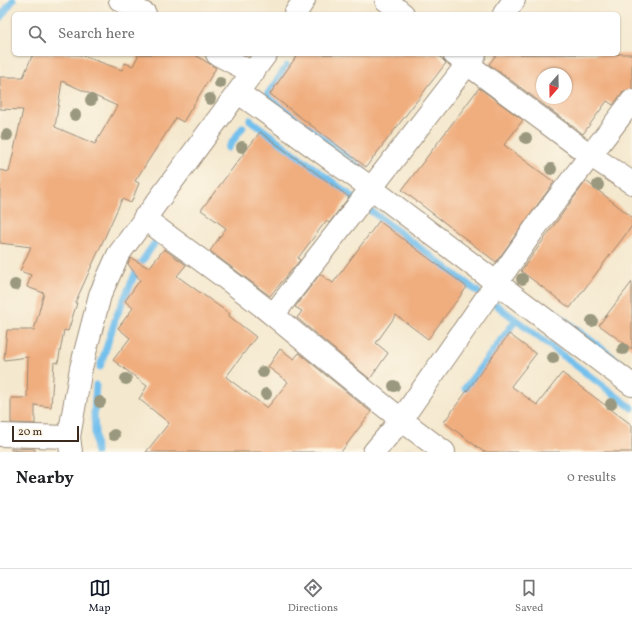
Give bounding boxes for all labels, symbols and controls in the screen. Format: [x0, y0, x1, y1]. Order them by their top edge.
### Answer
search box [12, 12, 620, 56]
icon: search [26, 23, 48, 45]
text: Search here [58, 24, 135, 45]
north arrow [536, 68, 572, 104]
scale bar [12, 424, 79, 443]
text: 20 m [18, 425, 42, 440]
text: Nearby [16, 467, 74, 490]
text: 0 results [567, 469, 616, 487]
tab: Map [89, 577, 111, 616]
tab: Directions [288, 577, 338, 616]
tab: Saved [515, 577, 543, 616]

